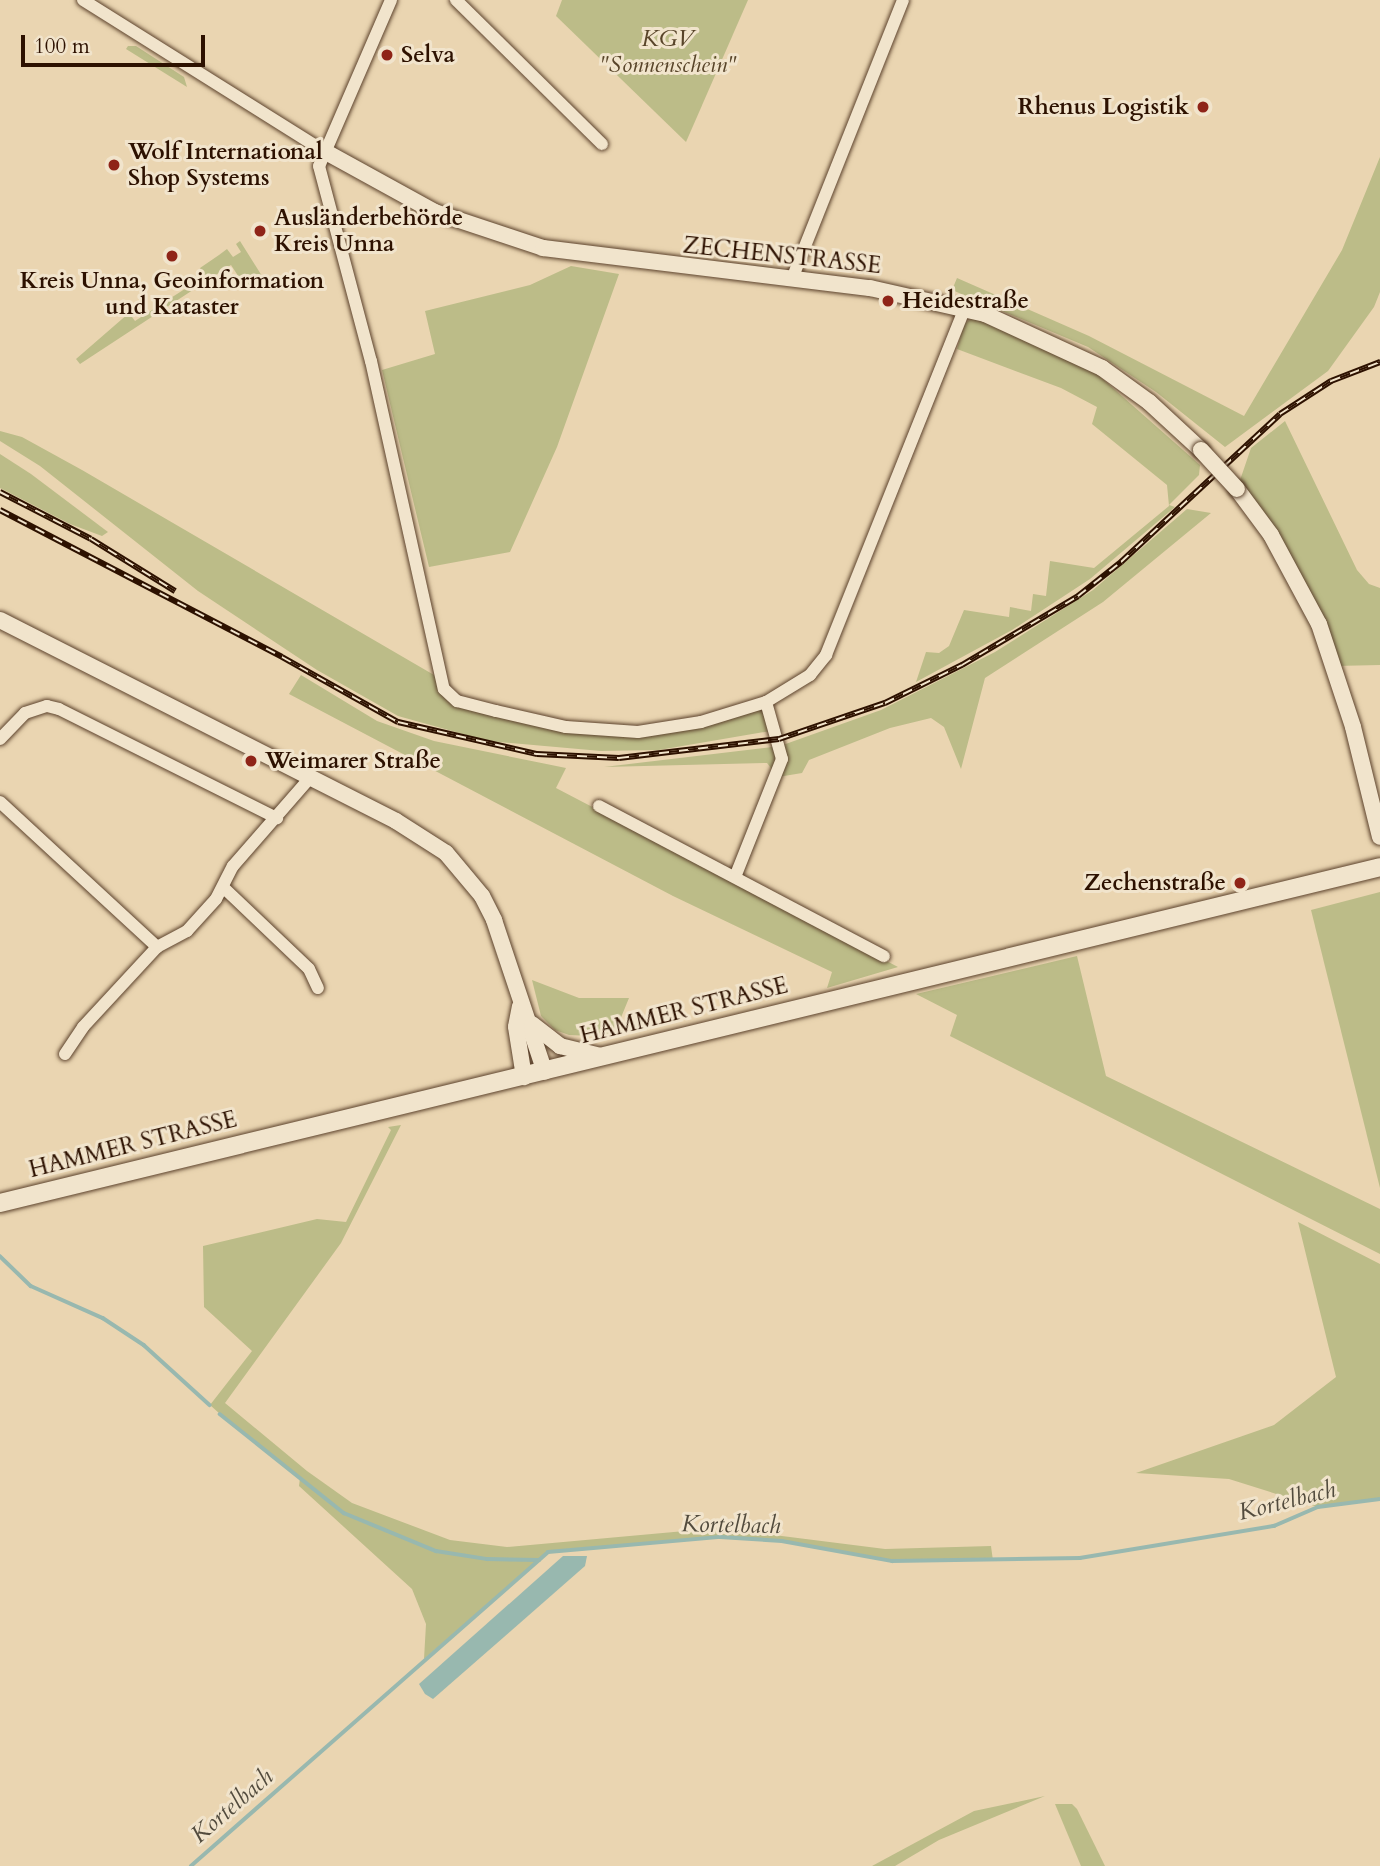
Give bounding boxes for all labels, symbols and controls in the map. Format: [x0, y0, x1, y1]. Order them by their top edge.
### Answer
scale bar [24, 21, 208, 65]
park label: KGV "Sonnenschein" [600, 25, 736, 79]
text: 100 m [34, 32, 90, 61]
place label: Selva [401, 41, 455, 69]
marker: Selva [379, 47, 395, 63]
place label: Rhenus Logistik [1018, 93, 1189, 121]
marker: Rhenus Logistik [1195, 99, 1211, 115]
place label: Wolf International Shop Systems [128, 138, 323, 192]
marker: Wolf International Shop Systems [106, 157, 122, 173]
place label: Ausländerbehörde Kreis Unna [274, 204, 463, 258]
marker: Ausländerbehörde Kreis Unna [252, 223, 268, 239]
street label: ZECHENSTRASSE [682, 232, 882, 280]
marker: Kreis Unna, Geoinformation und Kataster [164, 248, 180, 264]
place label: Kreis Unna, Geoinformation und Kataster [20, 267, 324, 321]
place label: Heidestraße [902, 287, 1029, 315]
marker: Heidestraße [880, 293, 896, 309]
place label: Weimarer Straße [265, 747, 441, 775]
marker: Weimarer Straße [243, 753, 259, 769]
place label: Zechenstraße [1084, 869, 1226, 897]
marker: Zechenstraße [1232, 875, 1248, 891]
street label: HAMMER STRASSE [577, 972, 791, 1050]
street label: HAMMER STRASSE [26, 1106, 240, 1184]
water label: Kortelbach [1235, 1475, 1339, 1527]
water label: Kortelbach [681, 1510, 781, 1540]
water label: Kortelbach [185, 1763, 279, 1849]

